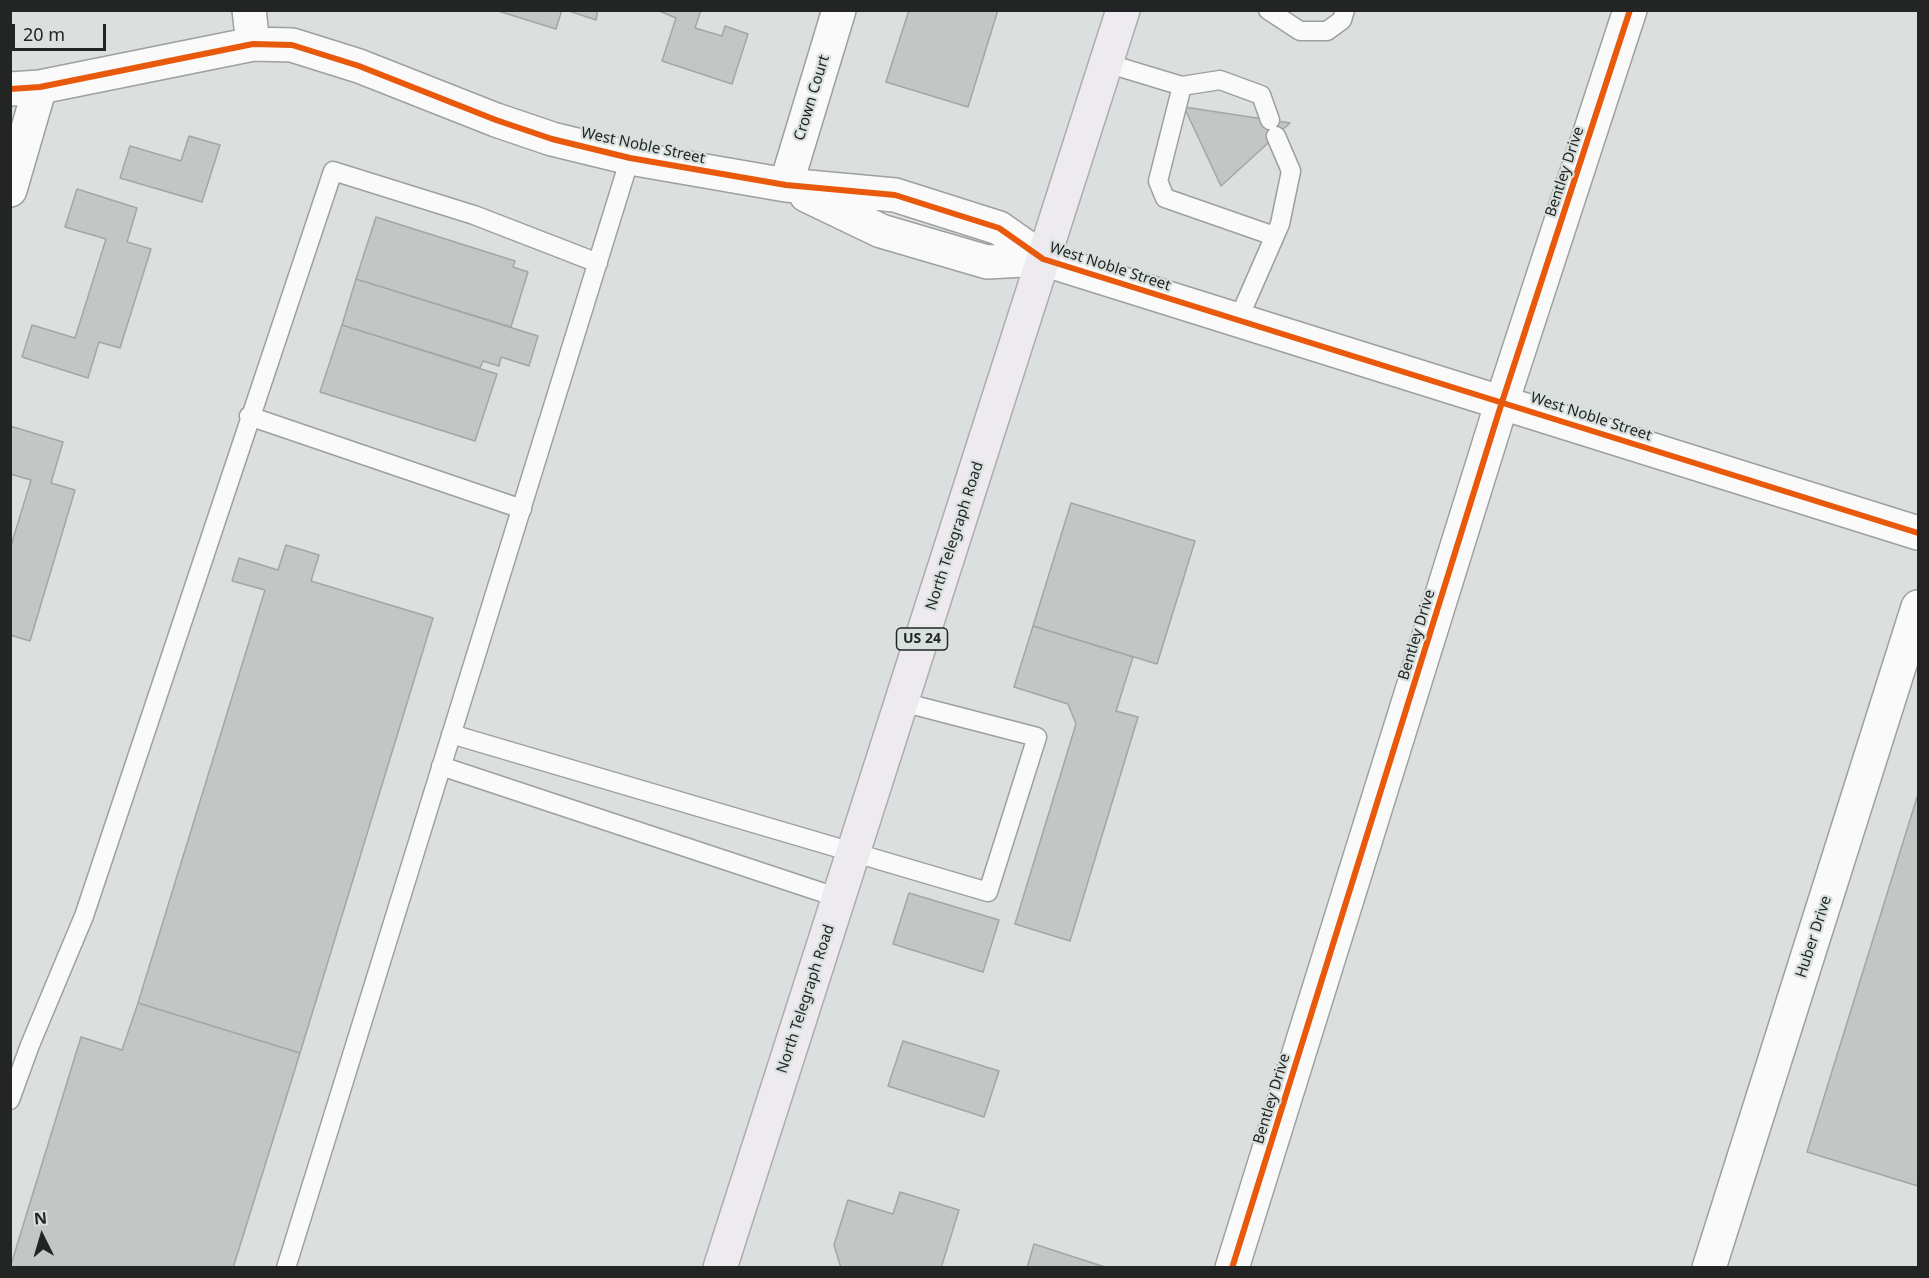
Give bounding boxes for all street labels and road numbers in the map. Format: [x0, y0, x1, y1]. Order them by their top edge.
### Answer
street label: Crown Court [790, 53, 834, 143]
street label: West Noble Street [579, 124, 707, 168]
street label: Bentley Drive [1542, 125, 1588, 219]
street label: West Noble Street [1047, 239, 1173, 295]
street label: West Noble Street [1528, 389, 1654, 445]
street label: North Telegraph Road [922, 459, 988, 613]
street label: Bentley Drive [1395, 588, 1439, 682]
road number: US 24 [896, 628, 948, 650]
street label: Huber Drive [1792, 894, 1836, 980]
street label: North Telegraph Road [773, 922, 839, 1076]
street label: Bentley Drive [1250, 1052, 1294, 1146]

